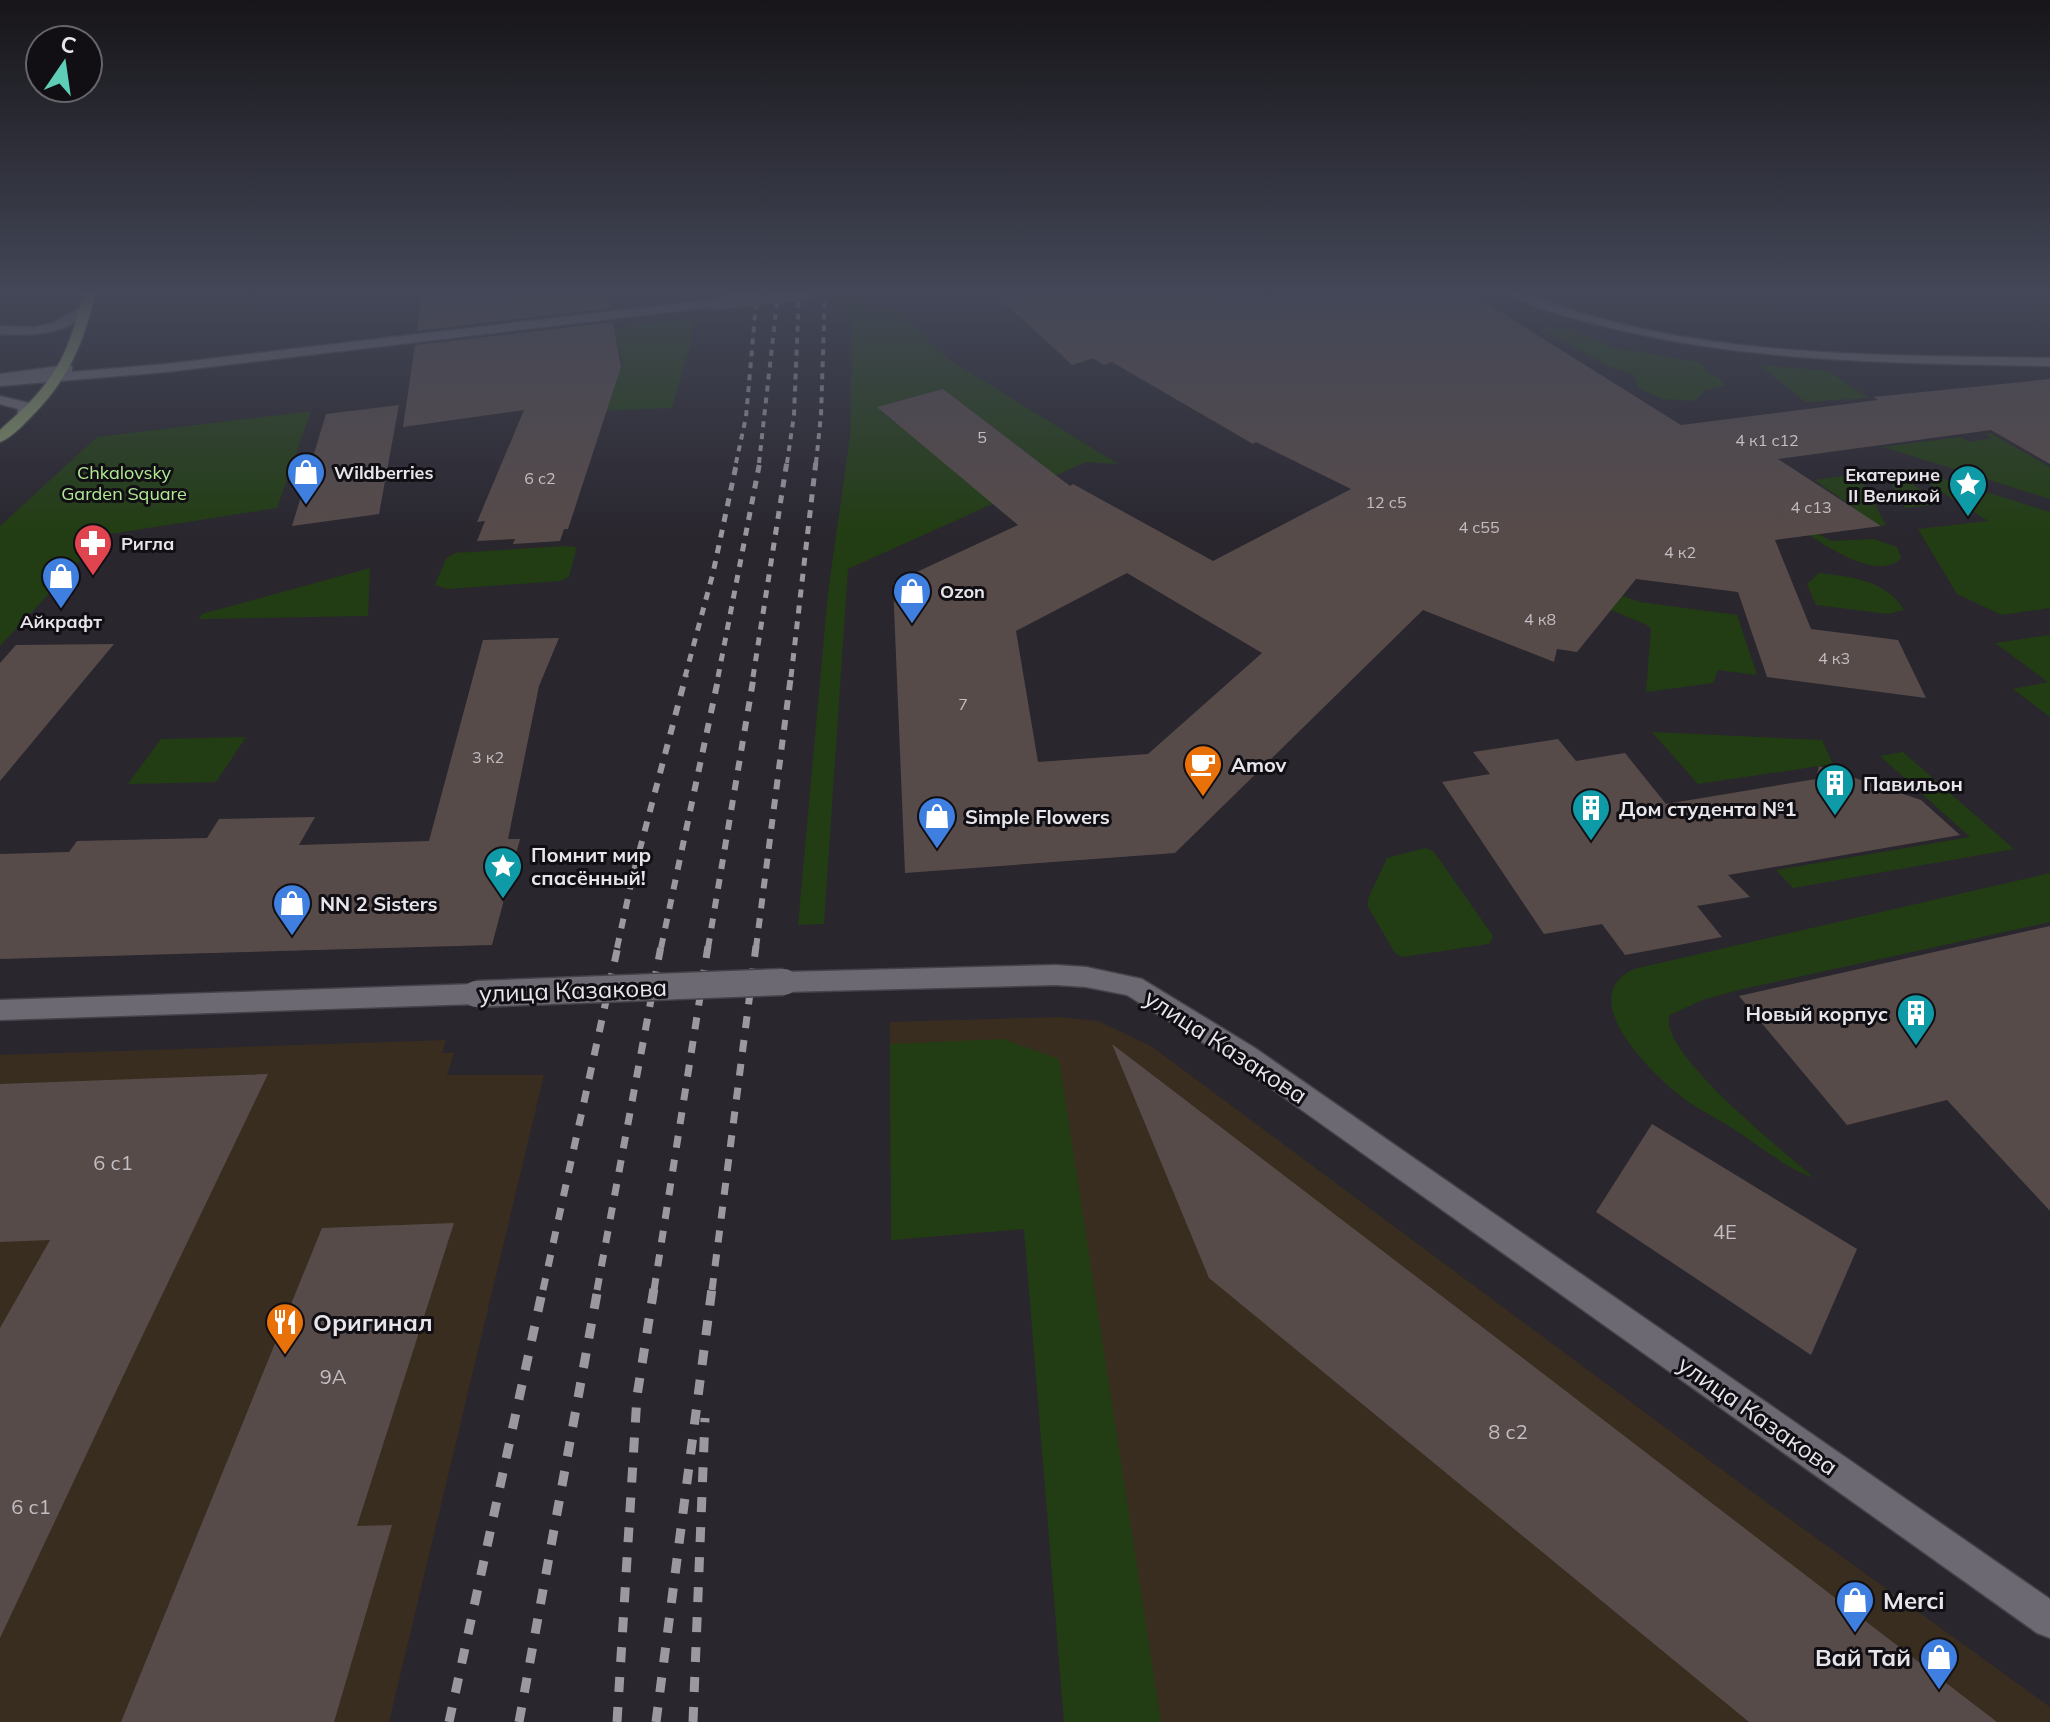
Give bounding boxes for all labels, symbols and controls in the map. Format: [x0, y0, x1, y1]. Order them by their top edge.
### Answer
north arrow [24, 24, 104, 104]
text: С [58, 29, 79, 60]
house number: 5 [977, 427, 987, 447]
house number: 4 к1 с12 [1735, 430, 1799, 450]
shop icon: Wildberries [285, 451, 327, 506]
park label: Chkalovsky Garden Square [61, 461, 187, 505]
place label: Wildberries [334, 461, 434, 484]
place label: Екатерине II Великой [1845, 463, 1940, 507]
place icon: Екатерине II Великой [1947, 463, 1989, 518]
house number: 6 с2 [524, 468, 556, 488]
house number: 12 с5 [1365, 492, 1407, 512]
house number: 4 с13 [1790, 497, 1832, 517]
house number: 4 с55 [1458, 517, 1500, 537]
pharmacy icon: Ригла [72, 522, 114, 577]
place label: Ригла [121, 532, 174, 555]
house number: 4 к2 [1664, 542, 1696, 562]
shop icon: Айкрафт [40, 555, 82, 610]
shop icon: Ozon [891, 570, 933, 625]
place label: Ozon [940, 580, 985, 603]
house number: 4 к8 [1524, 609, 1556, 629]
place label: Айкрафт [20, 610, 102, 633]
house number: 4 к3 [1818, 648, 1850, 668]
house number: 7 [958, 694, 968, 714]
cafe icon: Amov [1182, 743, 1224, 798]
house number: 3 к2 [472, 747, 504, 767]
place label: Amov [1231, 752, 1287, 777]
building icon: Павильон [1814, 762, 1856, 817]
place label: Павильон [1863, 771, 1963, 796]
building icon: Дом студента №1 [1570, 787, 1612, 842]
shop icon: Simple Flowers [916, 795, 958, 850]
place label: Дом студента №1 [1619, 796, 1796, 821]
place label: Simple Flowers [965, 804, 1110, 829]
place label: Помнит мир спасённый! [531, 842, 651, 890]
place icon: Помнит мир спасённый! [482, 845, 524, 900]
shop icon: NN 2 Sisters [271, 882, 313, 937]
place label: NN 2 Sisters [320, 891, 437, 916]
street label: улица Казакова [478, 972, 668, 1008]
street label: улица Казакова [1139, 982, 1313, 1110]
building icon: Новый корпус [1895, 992, 1937, 1047]
place label: Новый корпус [1745, 1001, 1888, 1026]
house number: 6 с1 [93, 1150, 133, 1175]
house number: 4Е [1713, 1219, 1737, 1244]
restaurant icon: Оригинал [264, 1301, 306, 1356]
place label: Оригинал [313, 1307, 433, 1337]
street label: улица Казакова [1672, 1349, 1844, 1481]
house number: 9A [320, 1364, 347, 1389]
house number: 8 с2 [1488, 1419, 1528, 1444]
house number: 6 с1 [11, 1494, 51, 1519]
shop icon: Merci [1834, 1579, 1876, 1634]
place label: Merci [1883, 1585, 1945, 1615]
shop icon: Вай Тай [1918, 1636, 1960, 1691]
place label: Вай Тай [1815, 1642, 1911, 1672]

